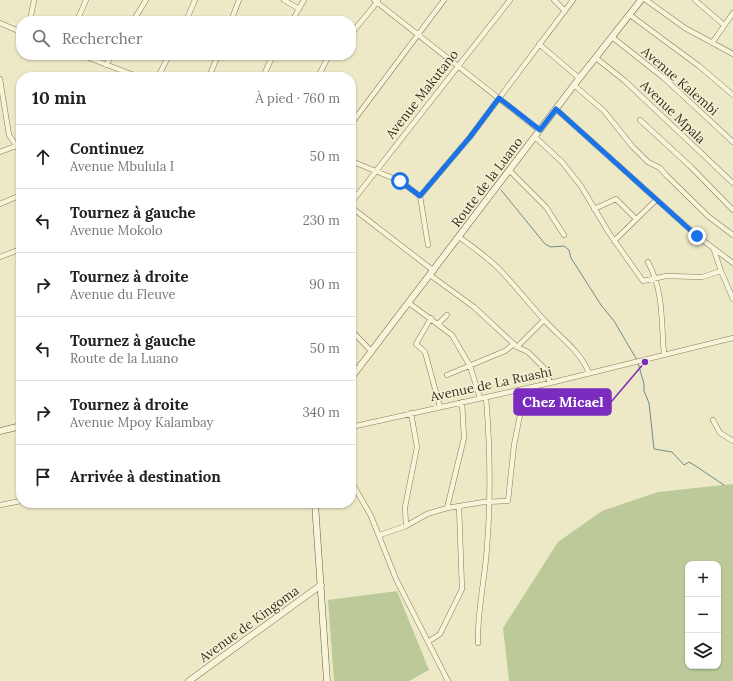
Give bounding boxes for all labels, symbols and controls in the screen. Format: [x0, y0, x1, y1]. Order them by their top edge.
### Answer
search box [16, 16, 356, 60]
icon: search [30, 27, 52, 49]
text: Rechercher [62, 29, 142, 48]
street label: Avenue Kalembi [637, 42, 722, 119]
street label: Avenue Makutano [381, 46, 462, 143]
street label: Avenue Mpala [636, 76, 709, 148]
text: 10 min [32, 87, 86, 109]
text: À pied · 760 m [256, 90, 340, 107]
street label: Route de la Luano [448, 133, 527, 230]
text: Continuez [70, 139, 144, 158]
icon: ahead [32, 146, 54, 168]
text: 50 m [310, 148, 340, 165]
text: Avenue Mbulula I [70, 158, 174, 175]
route start [391, 172, 409, 190]
text: Tournez à gauche [70, 203, 196, 222]
icon: left [32, 210, 54, 232]
text: 230 m [303, 212, 340, 229]
text: Avenue Mokolo [70, 222, 163, 239]
route end [688, 227, 706, 245]
text: Tournez à droite [70, 267, 189, 286]
icon: right [32, 274, 54, 296]
text: 90 m [309, 276, 340, 293]
text: Avenue du Fleuve [70, 286, 175, 303]
text: Tournez à gauche [70, 331, 196, 350]
icon: left [32, 338, 54, 360]
text: 50 m [310, 340, 340, 357]
text: Route de la Luano [70, 350, 178, 367]
street label: Avenue de La Ruashi [428, 363, 554, 405]
callout: Chez Micael [514, 389, 611, 415]
text: Chez Micael [522, 393, 604, 411]
text: Tournez à droite [70, 395, 189, 414]
icon: right [32, 402, 54, 424]
text: 340 m [303, 404, 340, 421]
text: Avenue Mpoy Kalambay [70, 414, 213, 431]
icon: arrive [32, 466, 54, 488]
text: Arrivée à destination [70, 467, 221, 486]
map controls [685, 561, 721, 669]
button: + [685, 561, 721, 597]
street label: Avenue de Kingoma [195, 582, 302, 667]
button: − [685, 597, 721, 633]
button: layers [685, 633, 721, 669]

